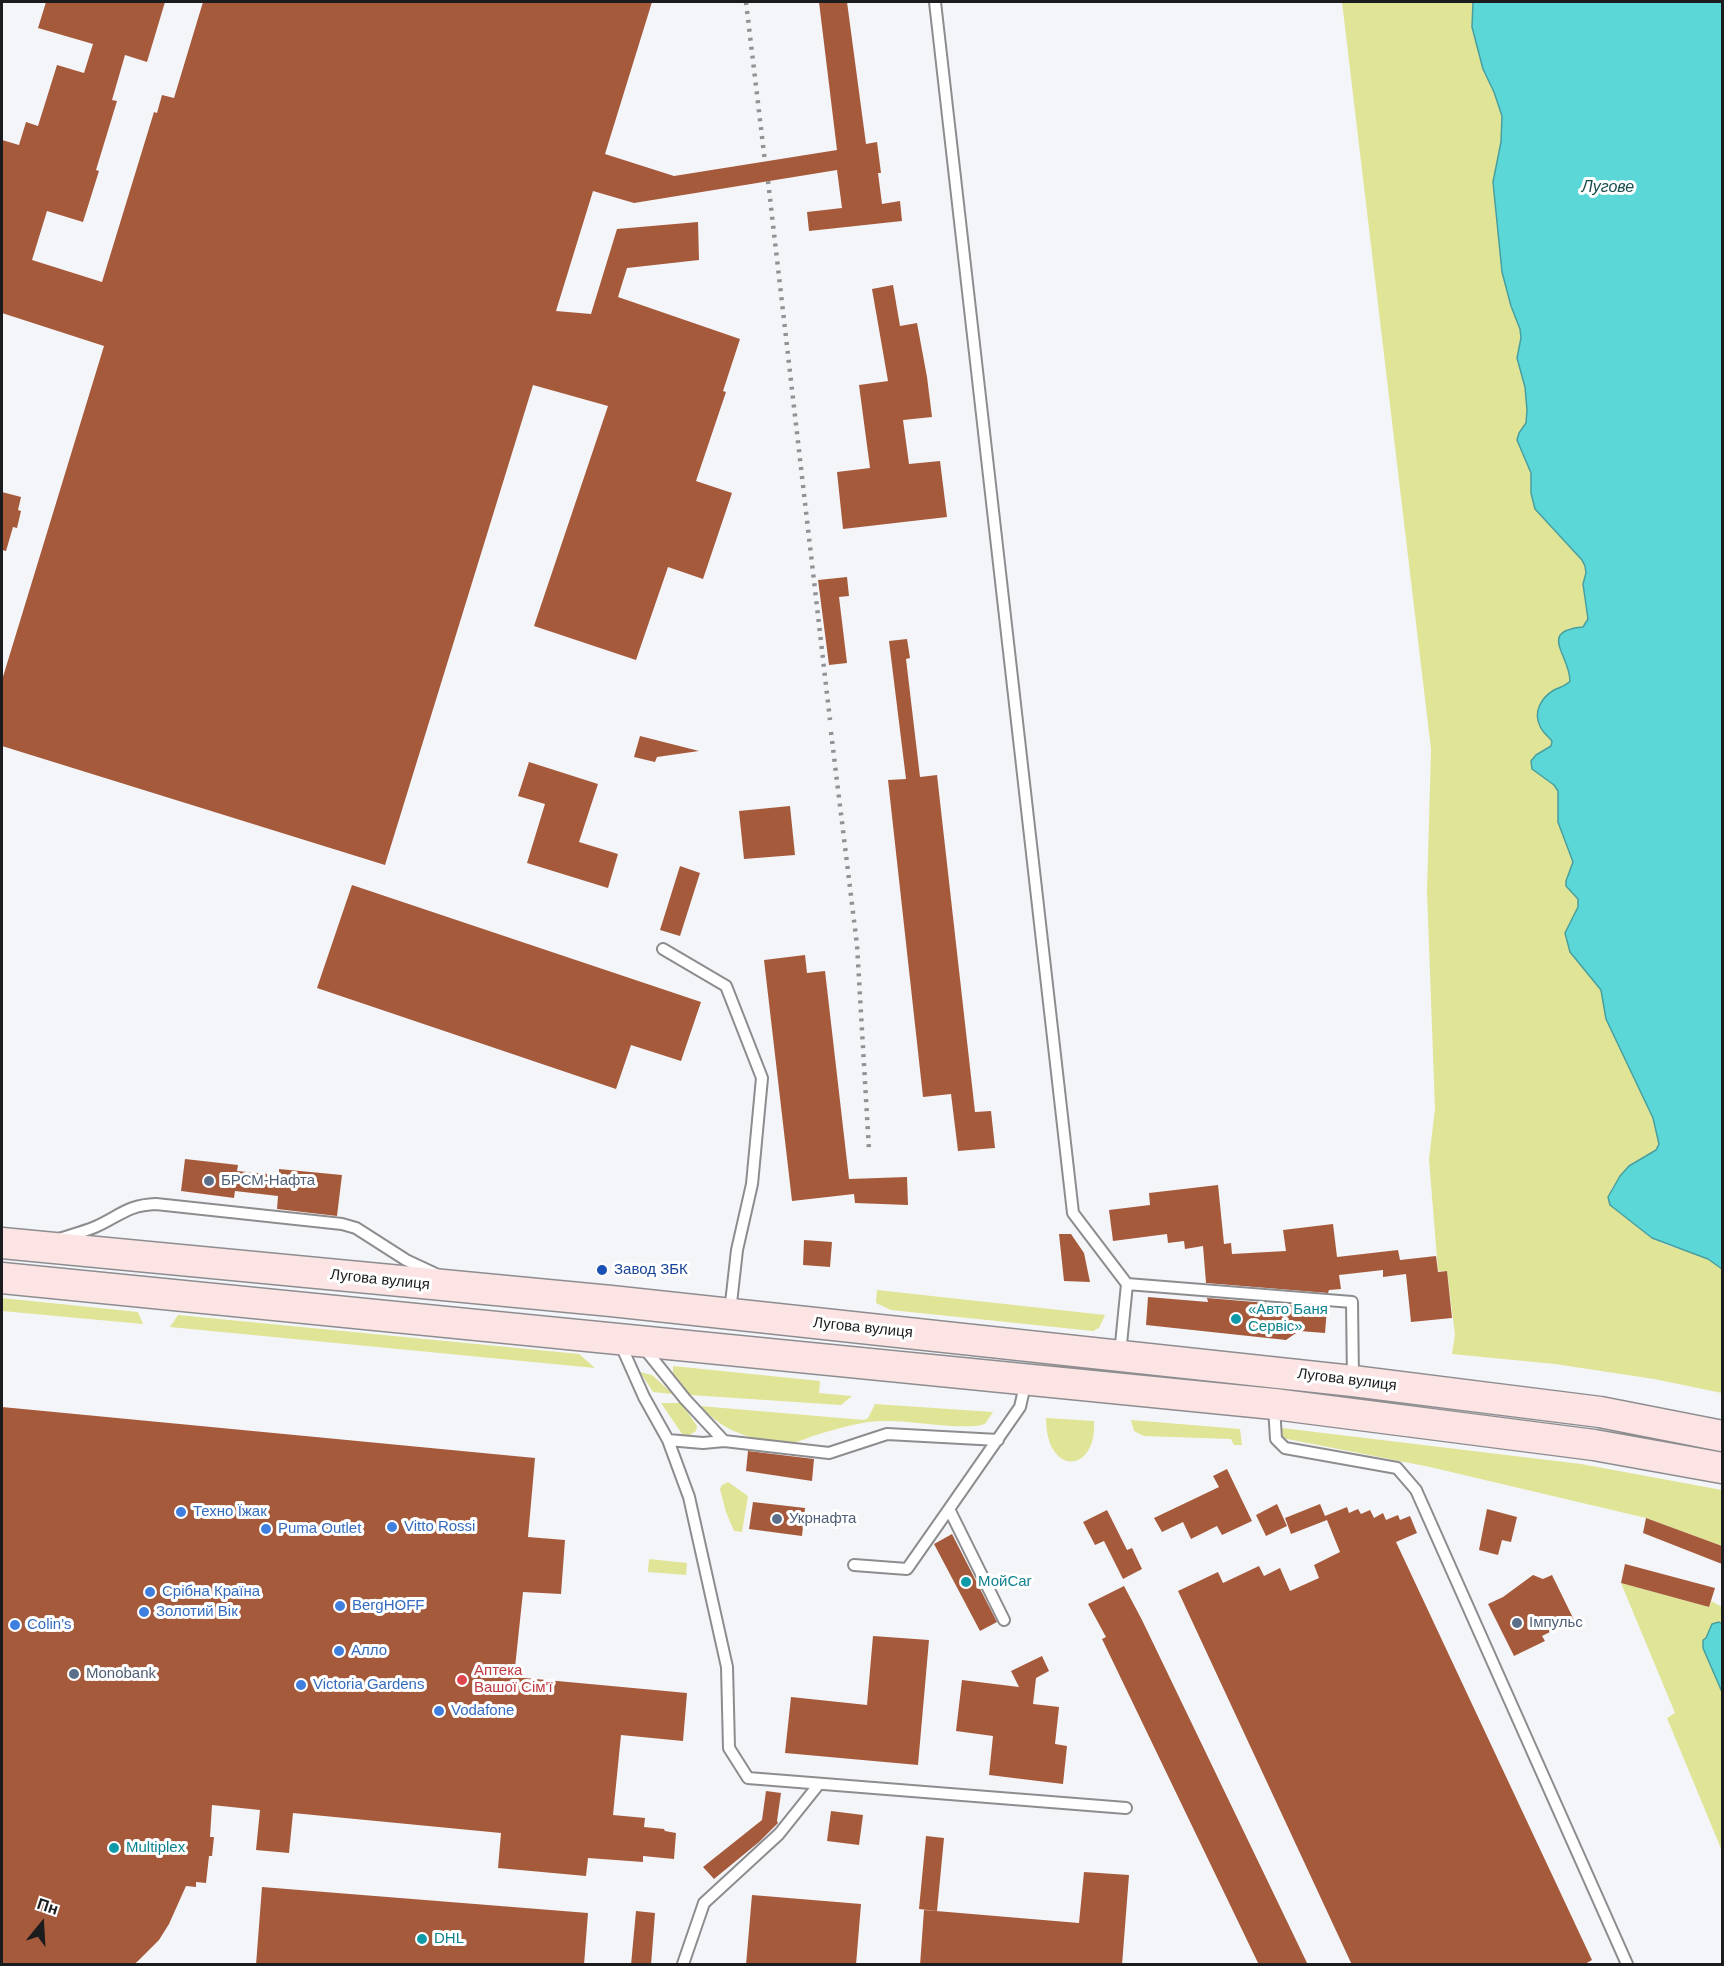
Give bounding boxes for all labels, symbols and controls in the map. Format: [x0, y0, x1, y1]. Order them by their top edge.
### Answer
water label: Лугове [1582, 178, 1634, 198]
place label: БРСМ-Нафта [221, 1172, 315, 1190]
marker: БРСМ-Нафта [202, 1174, 216, 1188]
place label: Завод ЗБК [614, 1261, 688, 1279]
marker: Завод ЗБК [595, 1263, 609, 1277]
street label: Лугова вулиця [329, 1266, 431, 1294]
place label: «Авто Баня Сервіс» [1248, 1301, 1328, 1336]
marker: «Авто Баня Сервіс» [1229, 1312, 1243, 1326]
street label: Лугова вулиця [812, 1314, 914, 1342]
street label: Лугова вулиця [1296, 1365, 1398, 1395]
place label: Техно Їжак [193, 1503, 267, 1521]
marker: Техно Їжак [174, 1505, 188, 1519]
place label: Укрнафта [789, 1510, 856, 1528]
marker: Укрнафта [770, 1512, 784, 1526]
place label: Vitto Rossi [404, 1518, 475, 1536]
place label: Puma Outlet [278, 1520, 361, 1538]
marker: Vitto Rossi [385, 1520, 399, 1534]
marker: Puma Outlet [259, 1522, 273, 1536]
place label: МойCar [978, 1573, 1032, 1591]
marker: МойCar [959, 1575, 973, 1589]
place label: Срібна Країна [162, 1583, 260, 1601]
marker: Срібна Країна [143, 1585, 157, 1599]
place label: BergHOFF [352, 1597, 425, 1615]
marker: BergHOFF [333, 1599, 347, 1613]
place label: Золотий Вік [156, 1603, 238, 1621]
marker: Золотий Вік [137, 1605, 151, 1619]
place label: Імпульс [1529, 1614, 1583, 1632]
place label: Colin's [27, 1616, 72, 1634]
marker: Імпульс [1510, 1616, 1524, 1630]
marker: Colin's [8, 1618, 22, 1632]
place label: Алло [351, 1642, 387, 1660]
marker: Алло [332, 1644, 346, 1658]
place label: Аптека Вашої Сім'ї [474, 1662, 553, 1697]
place label: Monobank [86, 1665, 156, 1683]
marker: Monobank [67, 1667, 81, 1681]
marker: Аптека Вашої Сім'ї [455, 1673, 469, 1687]
place label: Victoria Gardens [313, 1676, 424, 1694]
marker: Victoria Gardens [294, 1678, 308, 1692]
place label: Vodafone [451, 1702, 514, 1720]
marker: Vodafone [432, 1704, 446, 1718]
place label: Multiplex [126, 1839, 185, 1857]
marker: Multiplex [107, 1841, 121, 1855]
north arrow [12, 1894, 72, 1954]
text: Пн [35, 1895, 60, 1918]
place label: DHL [434, 1930, 464, 1948]
marker: DHL [415, 1932, 429, 1946]

